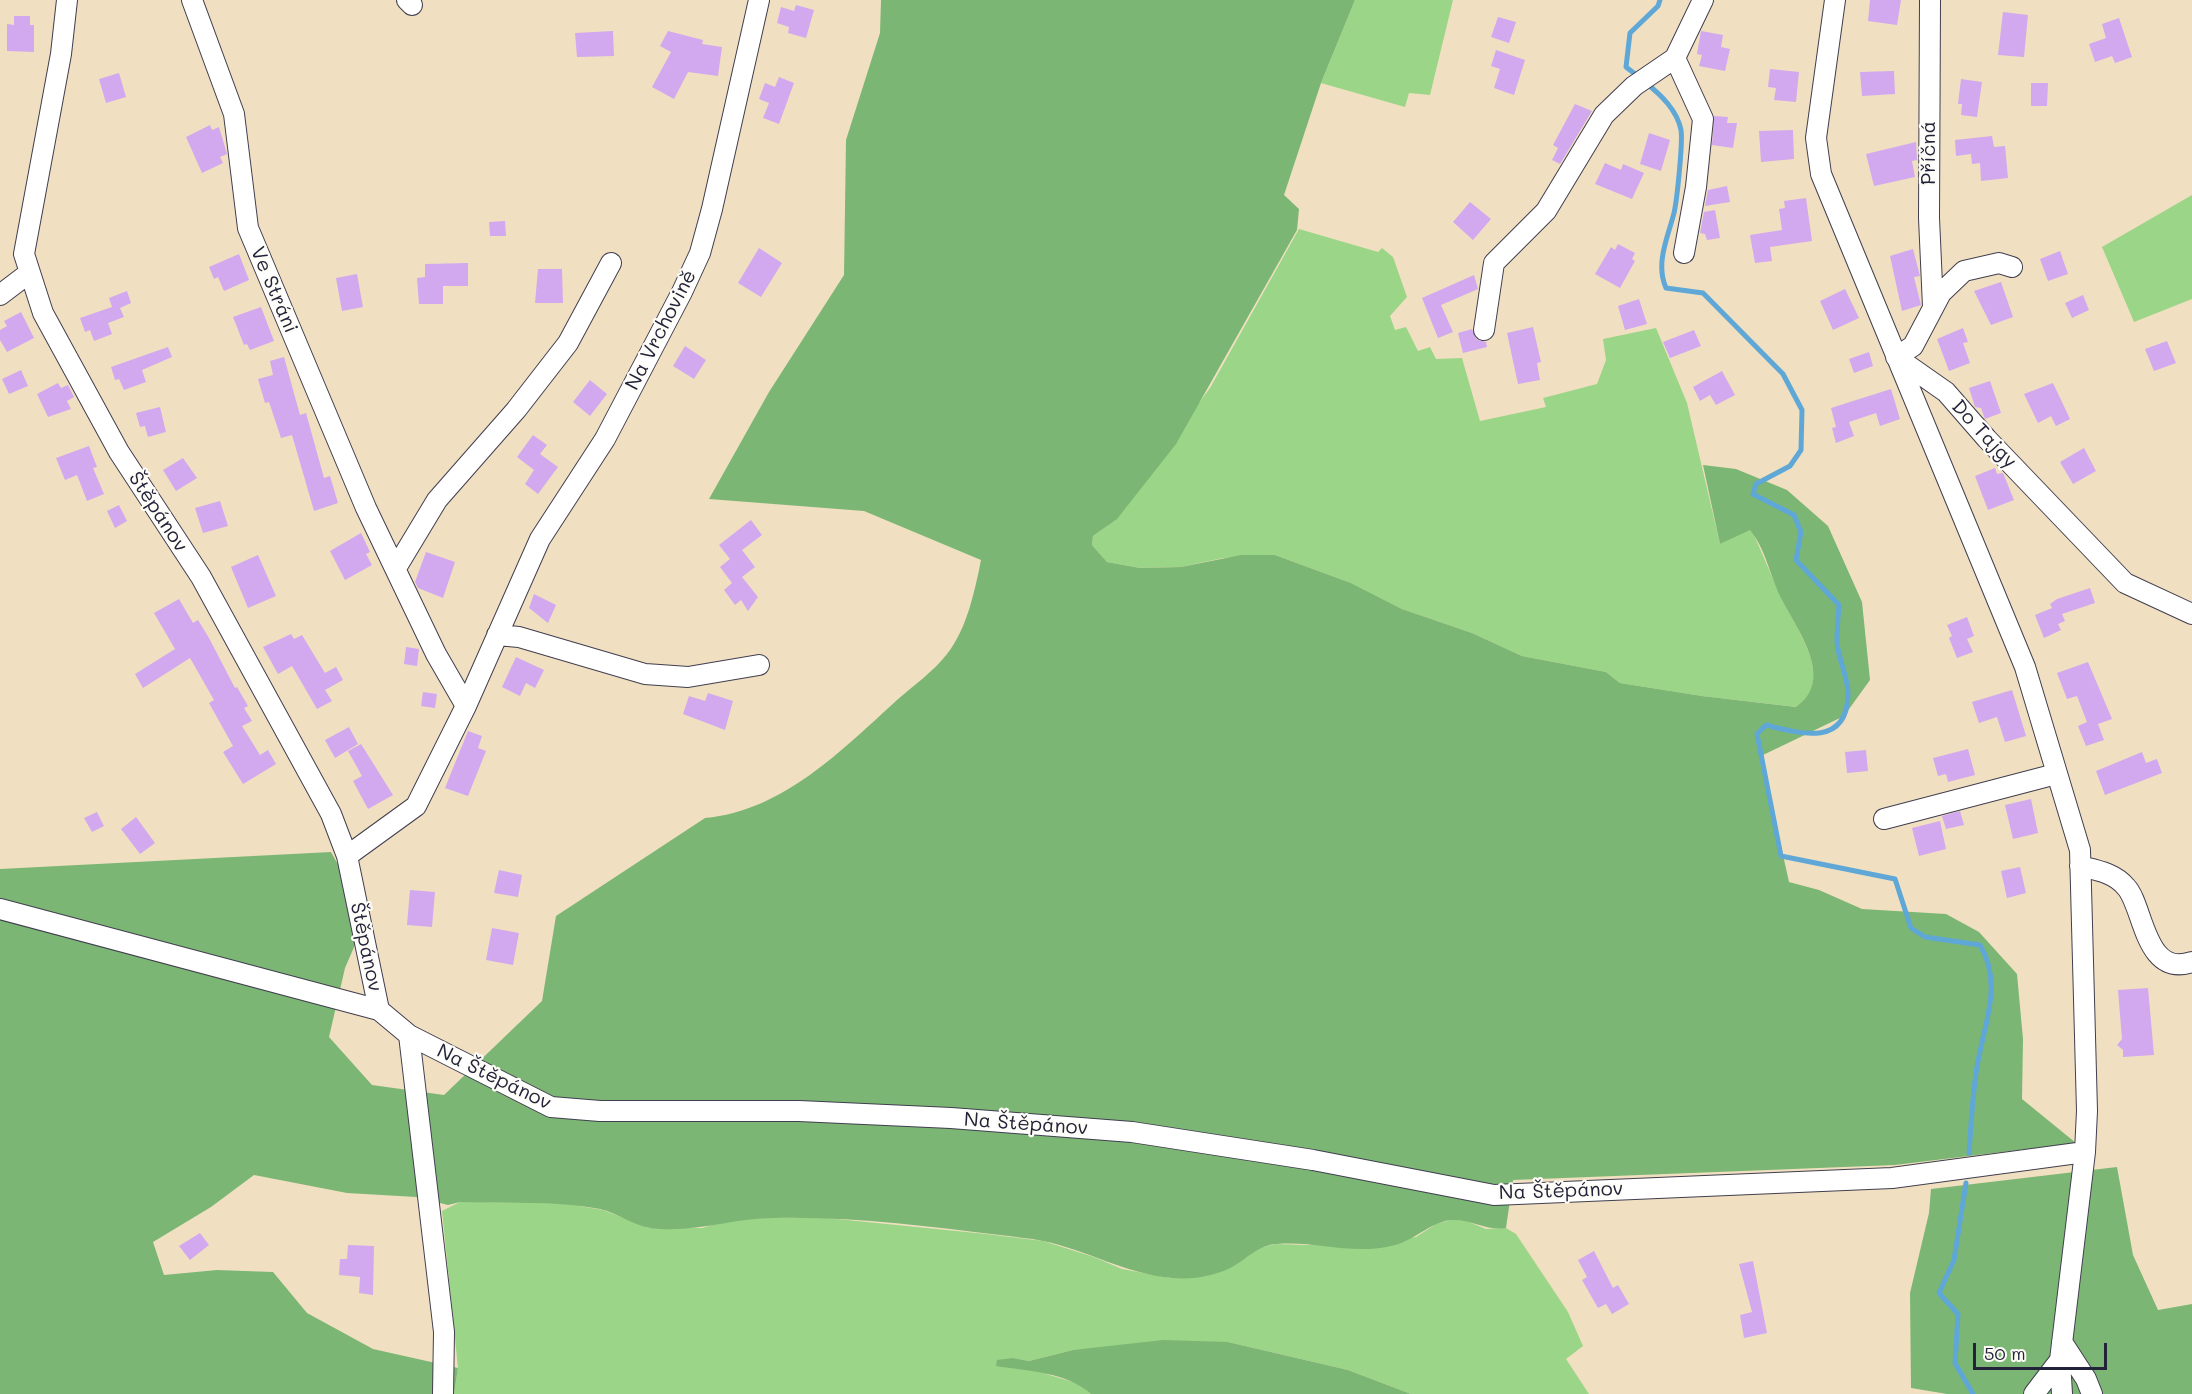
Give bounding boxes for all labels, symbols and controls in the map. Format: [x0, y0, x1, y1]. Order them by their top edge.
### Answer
street label: Příčná [1917, 121, 1941, 185]
street label: Ve Stráni [245, 243, 303, 337]
street label: Na Vrchovině [620, 266, 702, 394]
street label: Do Tajgy [1946, 395, 2022, 473]
street label: Štěpánov [123, 467, 193, 557]
street label: Štěpánov [345, 900, 387, 994]
street label: Na Štěpánov [433, 1039, 555, 1115]
street label: Na Štěpánov [963, 1108, 1089, 1140]
street label: Na Štěpánov [1498, 1177, 1624, 1205]
scale bar [1976, 1331, 2110, 1369]
text: 50 m [1984, 1341, 2026, 1365]

